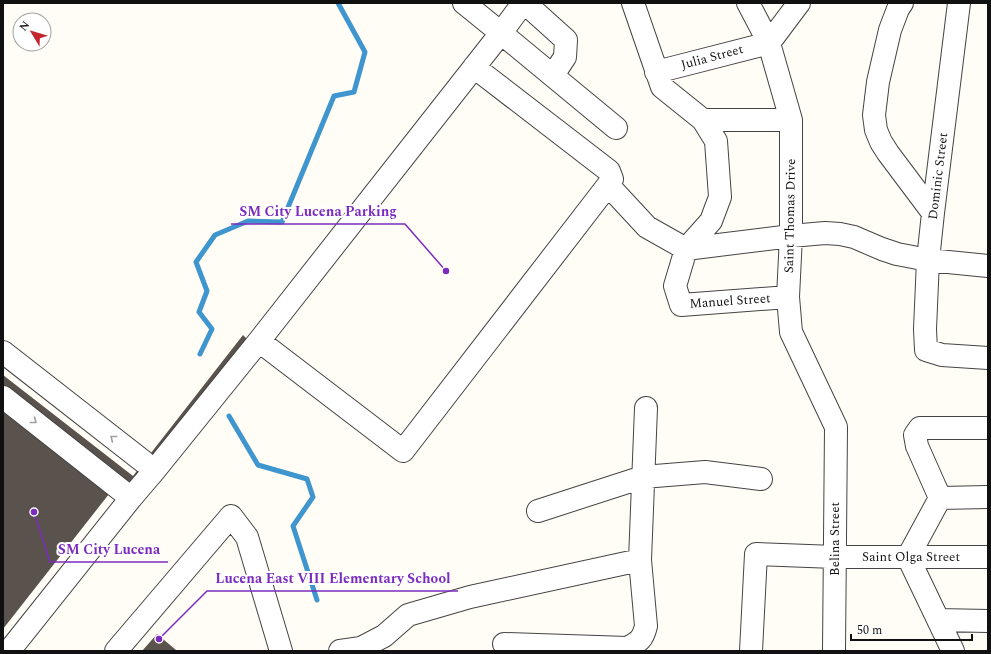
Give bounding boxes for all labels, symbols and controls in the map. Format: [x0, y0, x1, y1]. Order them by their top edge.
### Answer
north arrow [12, 12, 52, 52]
text: N [15, 17, 34, 35]
street label: Julia Street [679, 39, 746, 75]
street label: Dominic Street [923, 131, 953, 221]
street label: Saint Thomas Drive [779, 159, 801, 273]
callout: SM City Lucena Parking [231, 198, 405, 224]
text: SM City Lucena Parking [239, 201, 397, 222]
street label: Manuel Street [689, 288, 772, 314]
one-way arrow [29, 416, 36, 423]
one-way arrow [111, 436, 118, 443]
street label: Belina Street [825, 502, 845, 576]
callout: SM City Lucena [50, 536, 168, 562]
text: SM City Lucena [58, 539, 161, 560]
street label: Saint Olga Street [862, 547, 960, 567]
callout: Lucena East VIII Elementary School [207, 565, 458, 591]
text: Lucena East VIII Elementary School [215, 568, 451, 589]
scale bar [851, 616, 972, 642]
text: 50 m [857, 621, 882, 640]

